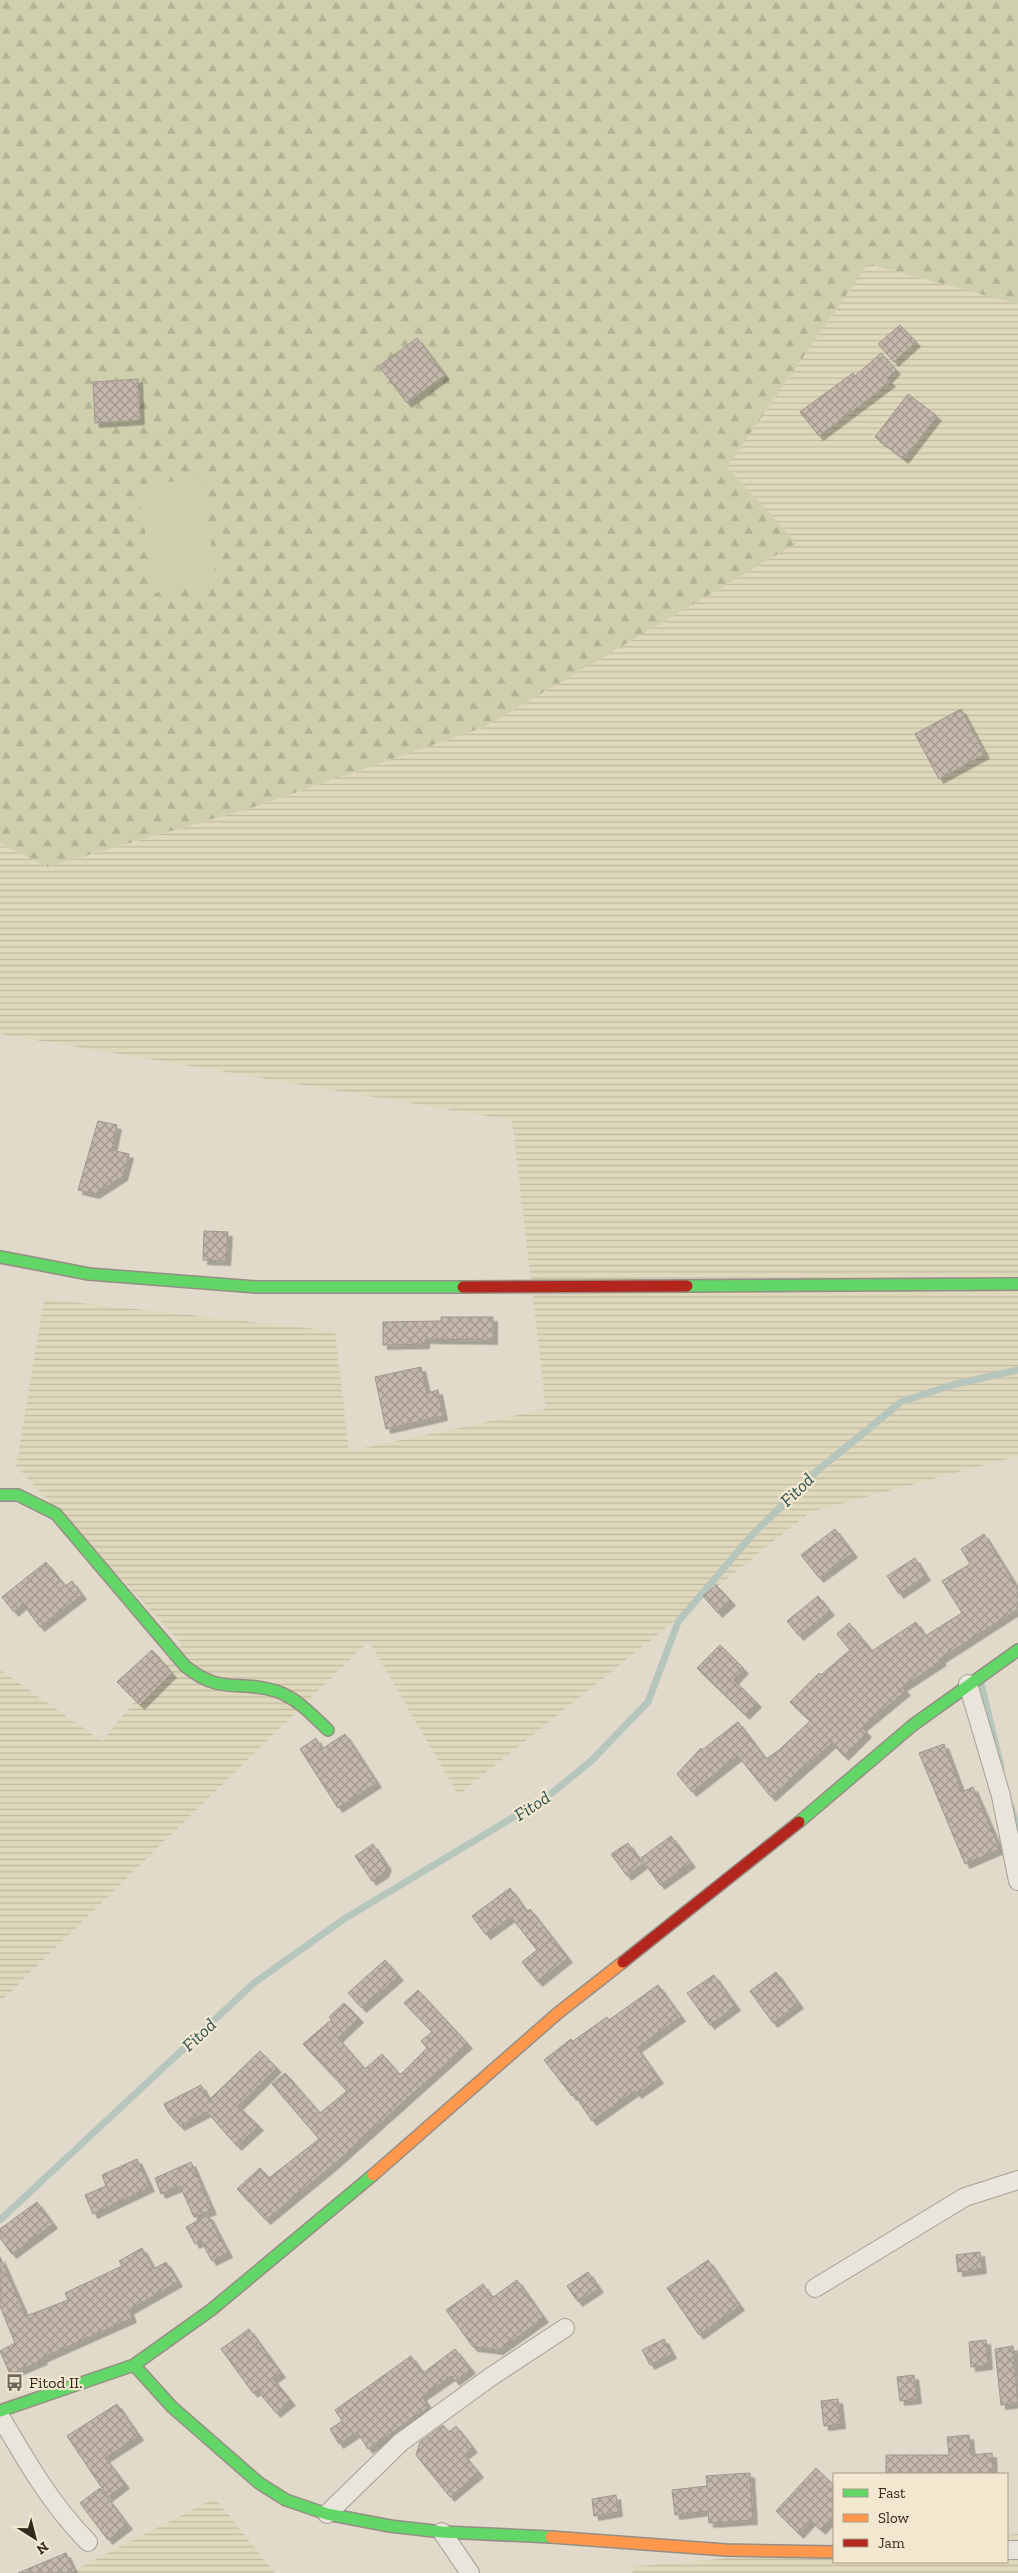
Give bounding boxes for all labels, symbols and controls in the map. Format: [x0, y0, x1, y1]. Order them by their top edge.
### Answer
water label: Fitod [776, 1469, 818, 1511]
water label: Fitod [510, 1786, 554, 1826]
water label: Fitod [177, 2014, 221, 2056]
bus stop icon: Fitod II. [5, 2372, 25, 2392]
place label: Fitod II. [29, 2373, 83, 2392]
legend [833, 2473, 1008, 2563]
text: Fast [878, 2484, 906, 2502]
text: Slow [878, 2509, 910, 2527]
north arrow [10, 2513, 60, 2563]
text: Jam [878, 2534, 905, 2552]
text: N [33, 2538, 52, 2558]

